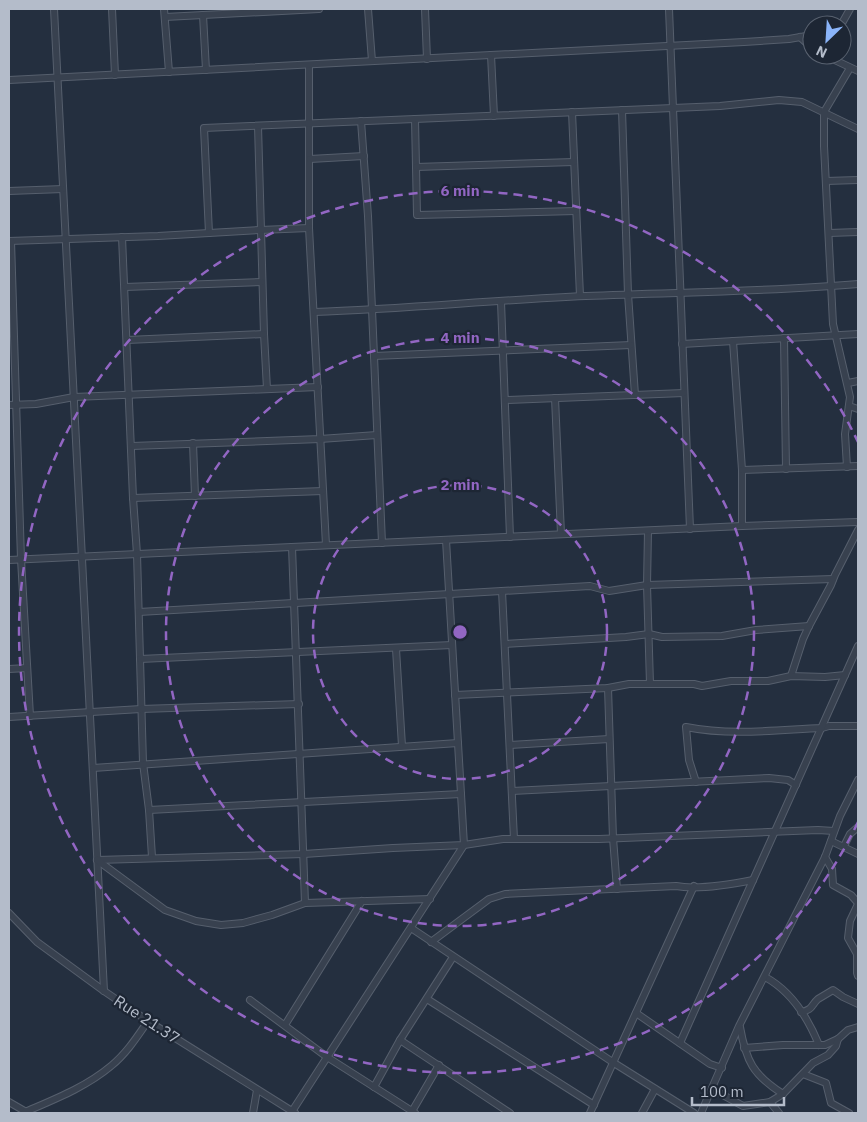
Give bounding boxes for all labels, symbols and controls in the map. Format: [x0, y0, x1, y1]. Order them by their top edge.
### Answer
north arrow [802, 15, 852, 65]
text: N [813, 41, 830, 62]
text: 6 min [440, 181, 480, 200]
text: 4 min [440, 328, 480, 347]
text: 2 min [440, 475, 480, 494]
centre of rings [451, 623, 469, 641]
street label: Rue 21.37 [110, 990, 184, 1048]
scale bar [692, 1074, 784, 1106]
text: 100 m [700, 1082, 744, 1101]

